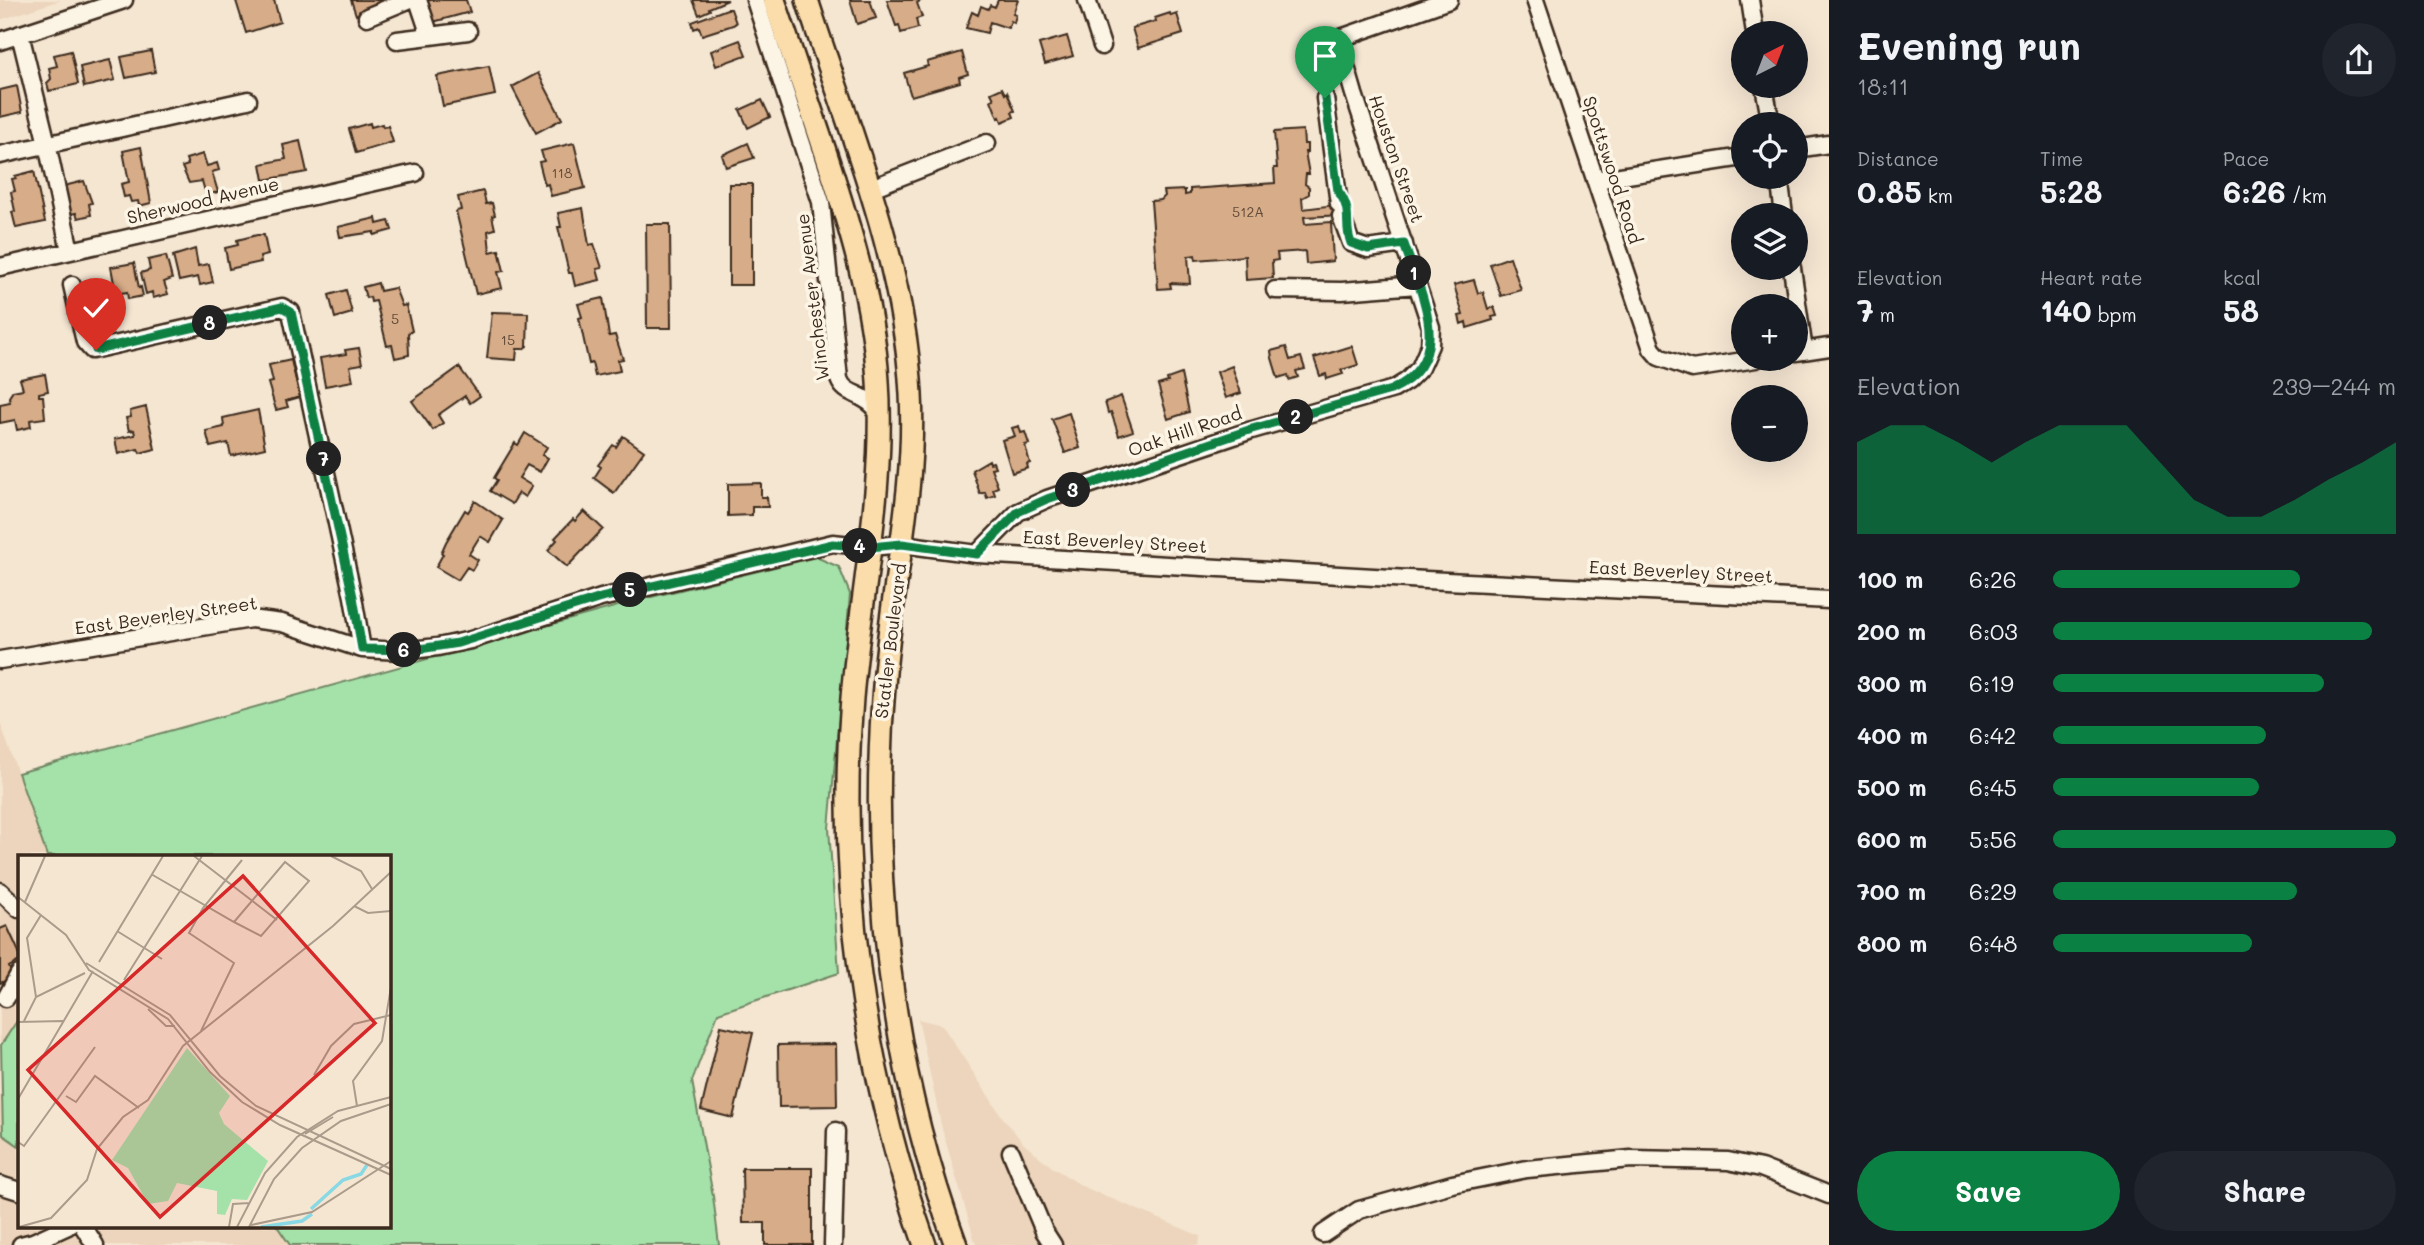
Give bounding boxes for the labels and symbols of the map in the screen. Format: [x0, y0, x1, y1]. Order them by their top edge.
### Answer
north arrow [1731, 21, 1808, 98]
pin [1295, 26, 1355, 98]
street label: Houston Street [1364, 92, 1430, 226]
street label: Spottswood Road [1578, 93, 1648, 247]
house number: 118 [552, 163, 573, 182]
street label: Sherwood Avenue [124, 171, 281, 229]
house number: 512A [1232, 202, 1264, 221]
street label: Winchester Avenue [790, 212, 834, 382]
pin: 1 [1396, 256, 1432, 290]
pin [66, 278, 126, 350]
pin: 8 [192, 306, 228, 340]
house number: 5 [391, 309, 399, 328]
house number: 15 [501, 330, 515, 349]
street label: Oak Hill Road [1125, 400, 1245, 462]
pin: 2 [1278, 400, 1314, 434]
pin: 7 [306, 442, 342, 476]
pin: 3 [1056, 472, 1090, 508]
street label: East Beverley Street [1023, 524, 1208, 558]
pin: 4 [842, 528, 878, 564]
street label: East Beverley Street [1589, 554, 1774, 588]
street label: Statler Boulevard [869, 562, 911, 720]
pin: 5 [612, 572, 648, 608]
street label: East Beverley Street [73, 590, 259, 640]
pin: 6 [386, 632, 422, 668]
inset map [18, 855, 390, 1228]

